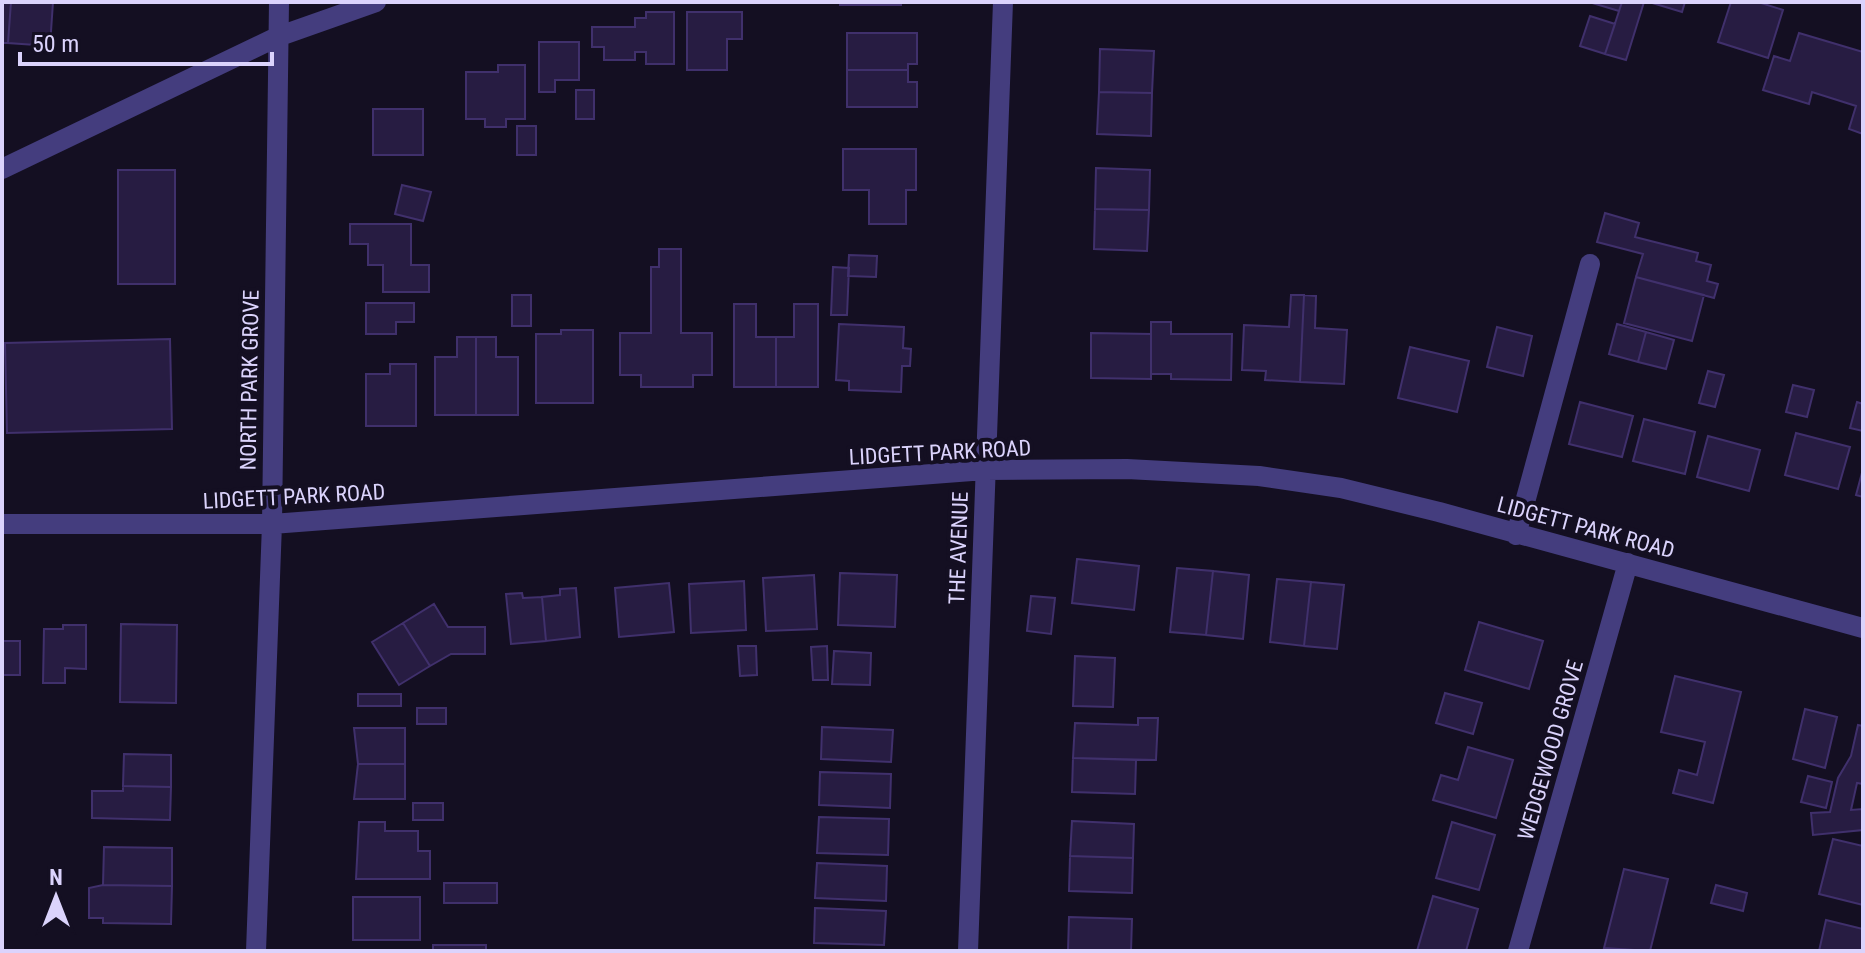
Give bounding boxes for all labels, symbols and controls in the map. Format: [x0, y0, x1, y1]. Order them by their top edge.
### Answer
scale bar [20, 16, 272, 66]
text: 50 m [32, 30, 79, 58]
street label: NORTH PARK GROVE [235, 289, 264, 471]
street label: LIDGETT PARK ROAD [848, 435, 1032, 470]
street label: LIDGETT PARK ROAD [202, 479, 386, 514]
street label: THE AVENUE [944, 491, 973, 605]
street label: LIDGETT PARK ROAD [1495, 492, 1677, 563]
street label: WEDGEWOOD GROVE [1513, 657, 1588, 843]
north arrow [16, 857, 96, 937]
text: N [49, 865, 63, 890]

